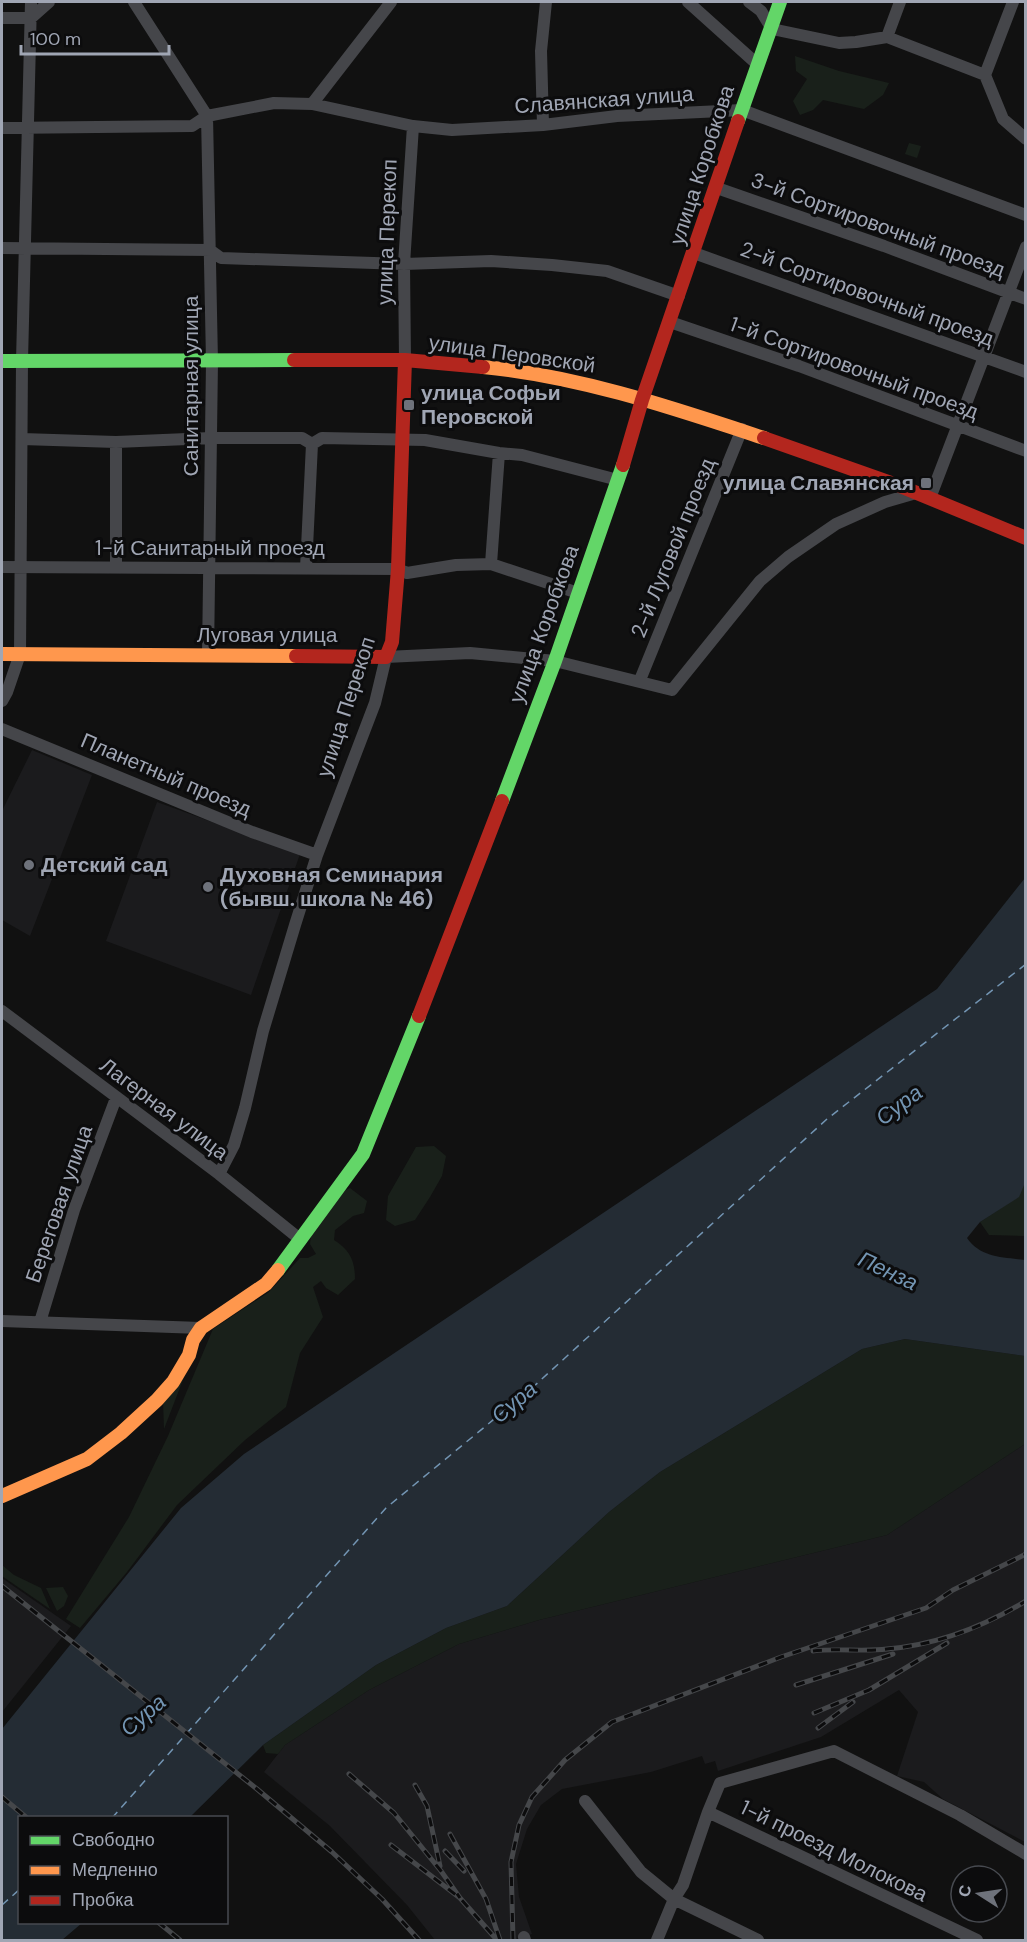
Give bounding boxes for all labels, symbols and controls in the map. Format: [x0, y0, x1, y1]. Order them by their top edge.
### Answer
scale bar [21, 18, 170, 56]
text: 100 m [30, 27, 81, 51]
street label: Славянская улица [513, 80, 695, 120]
street label: улица Коробкова [663, 81, 741, 248]
street label: улица Перекоп [370, 159, 404, 305]
street label: 3-й Сортировочный проезд [747, 166, 1009, 284]
street label: 2-й Сортировочный проезд [736, 235, 998, 353]
street label: Санитарная улица [177, 295, 205, 477]
street label: 1-й Сортировочный проезд [726, 310, 982, 426]
street label: улица Перовской [427, 328, 597, 380]
place label: улица Софьи Перовской [421, 379, 561, 431]
marker: улица Софьи Перовской [402, 398, 416, 412]
street label: 2-й Луговой проезд [624, 454, 722, 642]
place label: улица Славянская [723, 469, 914, 497]
marker: улица Славянская [919, 476, 933, 490]
street label: 1-й Санитарный проезд [95, 534, 325, 562]
street label: улица Коробкова [502, 541, 586, 707]
street label: Луговая улица [197, 621, 338, 649]
street label: улица Перекоп [310, 633, 382, 781]
street label: Планетный проезд [76, 726, 256, 824]
place label: Детский сад [41, 851, 168, 879]
marker: Детский сад [22, 858, 36, 872]
place label: Духовная Семинария (бывш. школа № 46) [220, 861, 443, 913]
marker: Духовная Семинария (бывш. школа № 46) [201, 880, 215, 894]
street label: Лагерная улица [94, 1051, 234, 1167]
water label: Сура [870, 1078, 928, 1132]
street label: Береговая улица [19, 1121, 99, 1287]
water label: Пенза [854, 1245, 922, 1297]
water label: Сура [485, 1374, 543, 1430]
water label: Сура [114, 1687, 172, 1743]
street label: 1-й проезд Молокова [736, 1793, 933, 1909]
legend [18, 1816, 228, 1924]
text: Свободно [72, 1828, 155, 1852]
text: Медленно [72, 1858, 158, 1882]
north arrow [949, 1864, 1009, 1924]
text: С [953, 1883, 976, 1899]
text: Пробка [72, 1888, 135, 1912]

